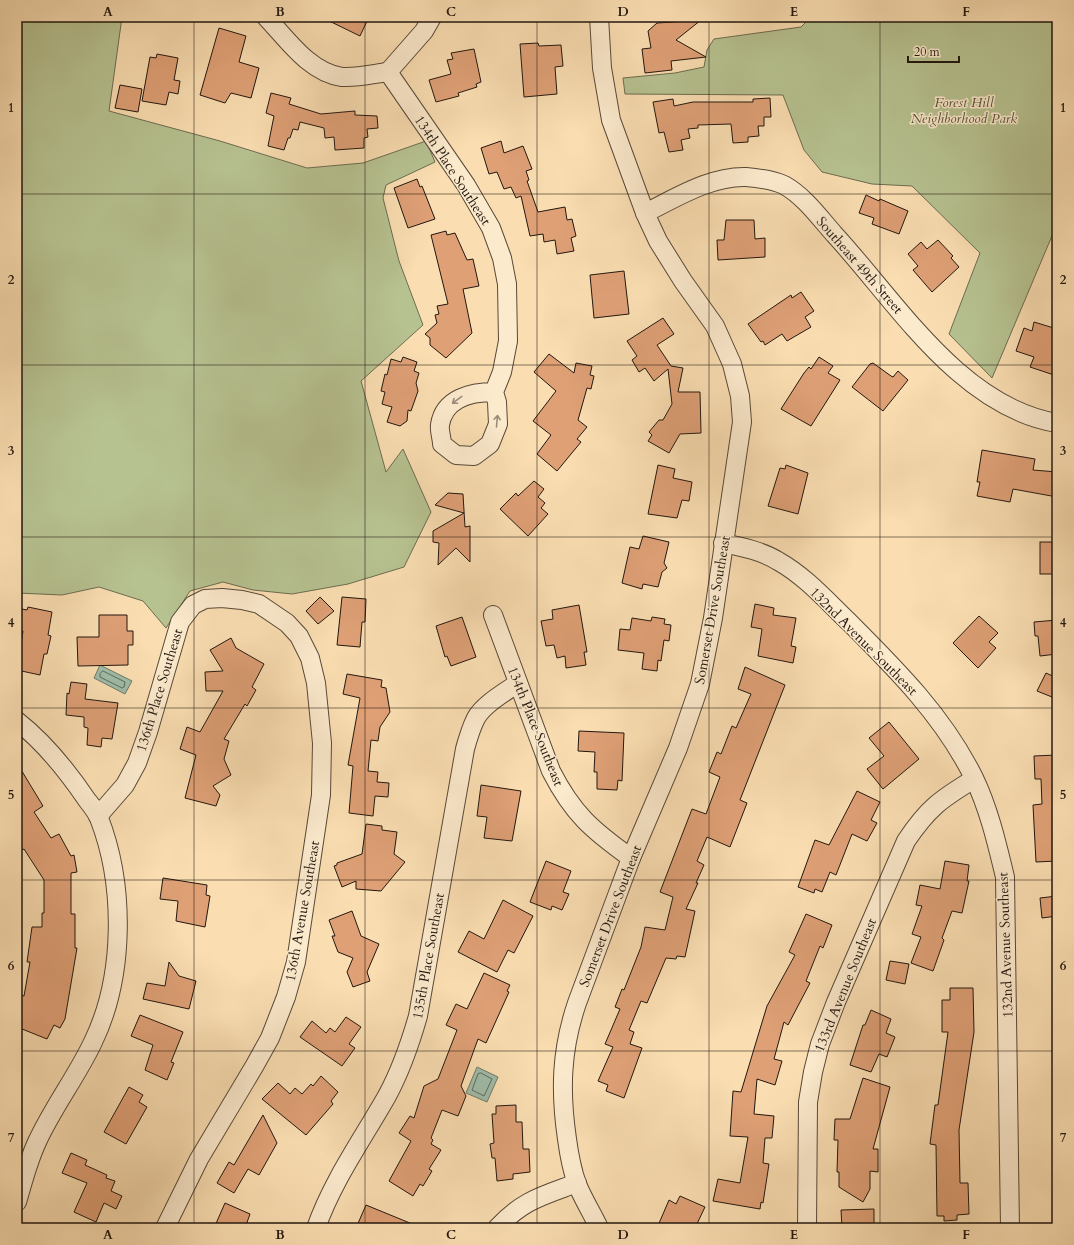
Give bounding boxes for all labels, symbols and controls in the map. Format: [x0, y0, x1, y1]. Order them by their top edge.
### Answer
text: A [103, 3, 113, 21]
text: B [275, 3, 285, 21]
text: C [446, 3, 456, 21]
text: D [617, 3, 629, 21]
text: E [790, 3, 798, 21]
text: F [962, 3, 970, 21]
scale bar [908, 38, 959, 64]
text: 20 m [914, 44, 941, 60]
park label: Forest Hill Neighborhood Park [911, 93, 1017, 128]
text: 1 [8, 99, 14, 117]
text: 1 [1060, 99, 1066, 117]
street label: 134th Place Southeast [410, 112, 496, 229]
street label: Southeast 49th Street [812, 212, 908, 319]
text: 2 [8, 271, 15, 289]
text: 2 [1060, 271, 1067, 289]
one-way arrow [452, 396, 463, 404]
one-way arrow [493, 414, 501, 427]
text: 3 [8, 442, 15, 460]
text: 3 [1060, 442, 1067, 460]
street label: Somerset Drive Southeast [690, 534, 735, 686]
street label: 132nd Avenue Southeast [805, 583, 922, 700]
text: 4 [8, 614, 15, 632]
text: 4 [1060, 614, 1067, 632]
street label: 136th Place Southeast [132, 626, 187, 754]
street label: 134th Place Southeast [503, 663, 568, 789]
text: 5 [8, 786, 14, 804]
text: 5 [1060, 786, 1066, 804]
street label: 136th Avenue Southeast [281, 839, 324, 983]
street label: Somerset Drive Southeast [575, 842, 647, 990]
street label: 132nd Avenue Southeast [993, 871, 1018, 1018]
street label: 135th Place Southeast [408, 891, 449, 1021]
street label: 133rd Avenue Southeast [810, 915, 881, 1055]
text: 6 [8, 957, 15, 975]
text: 6 [1060, 957, 1067, 975]
text: 7 [8, 1129, 15, 1147]
text: 7 [1060, 1129, 1067, 1147]
text: A [103, 1226, 113, 1244]
text: B [275, 1226, 285, 1244]
text: C [446, 1226, 456, 1244]
text: D [617, 1226, 629, 1244]
text: E [790, 1226, 798, 1244]
text: F [962, 1226, 970, 1244]

